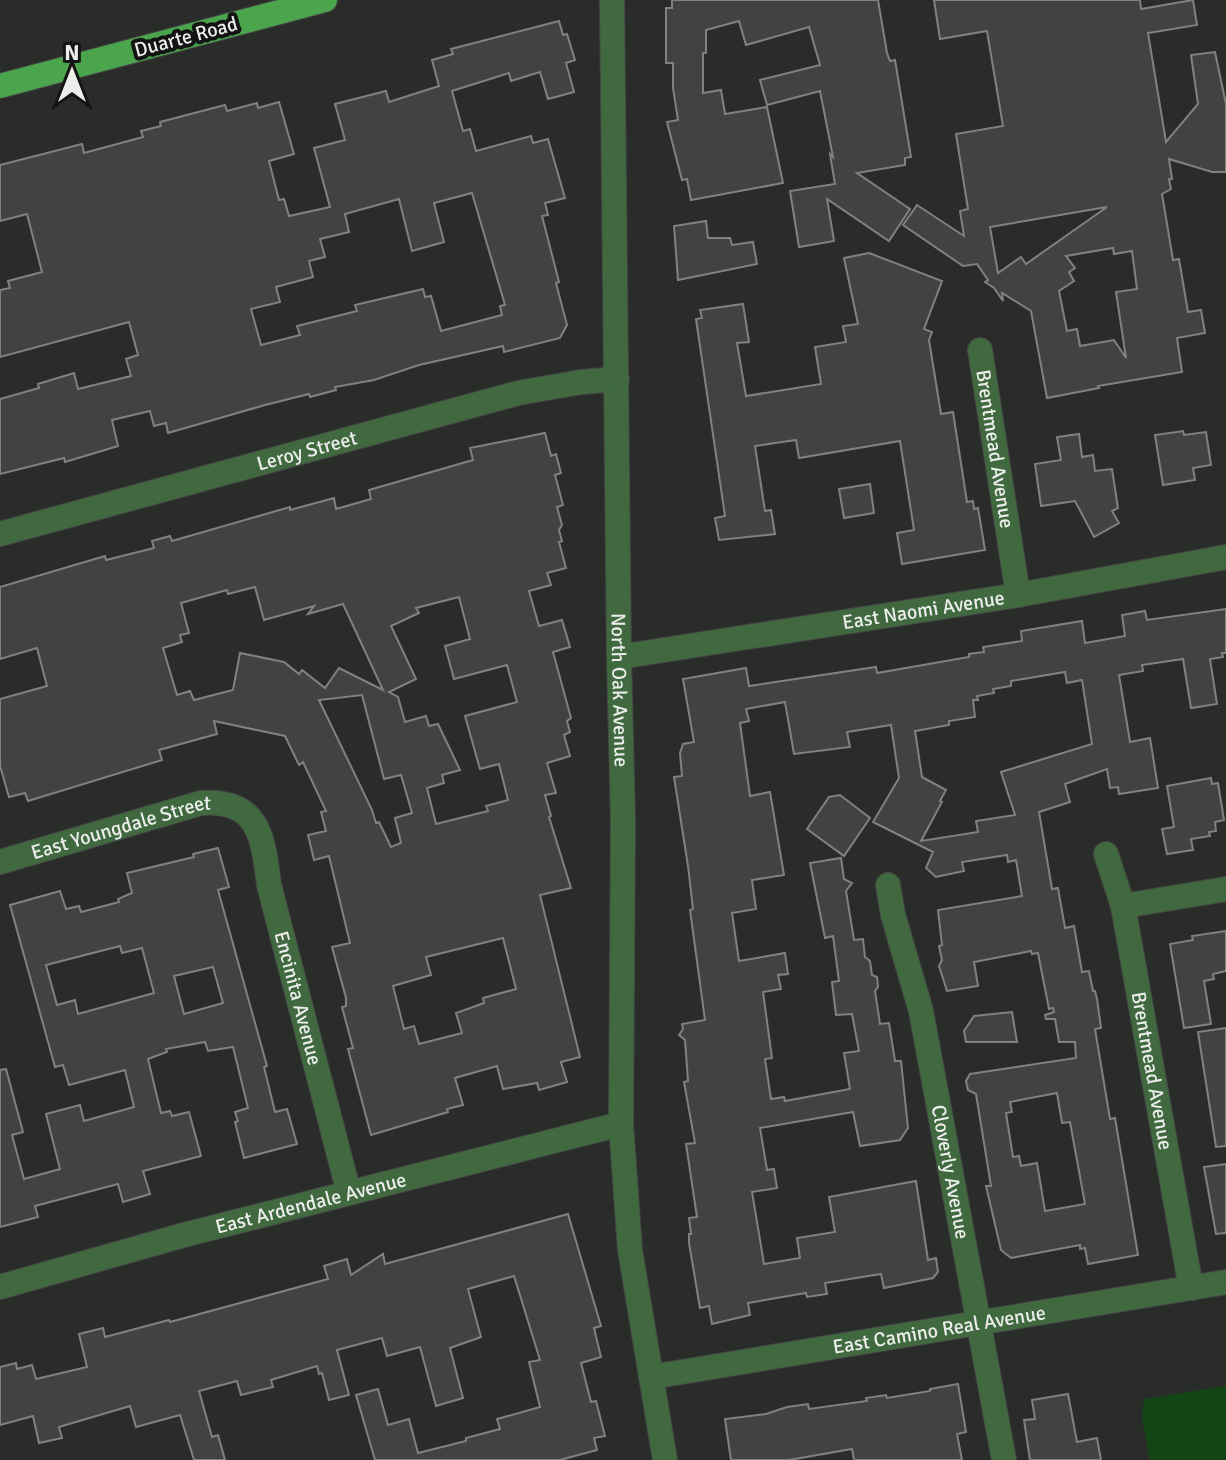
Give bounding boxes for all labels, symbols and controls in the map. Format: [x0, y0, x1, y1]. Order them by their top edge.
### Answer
street label: Duarte Road [132, 11, 240, 63]
north arrow [32, 32, 112, 112]
text: N [64, 39, 80, 66]
street label: Brentmead Avenue [971, 368, 1020, 530]
street label: Leroy Street [254, 425, 360, 476]
street label: East Naomi Avenue [840, 585, 1006, 635]
street label: North Oak Avenue [606, 613, 634, 767]
street label: East Youngdale Street [28, 790, 211, 865]
street label: Encinita Avenue [269, 928, 328, 1068]
street label: Brentmead Avenue [1126, 990, 1179, 1152]
street label: Cloverly Avenue [926, 1103, 975, 1241]
street label: East Ardendale Avenue [213, 1167, 409, 1239]
street label: East Camino Real Avenue [831, 1300, 1047, 1359]

